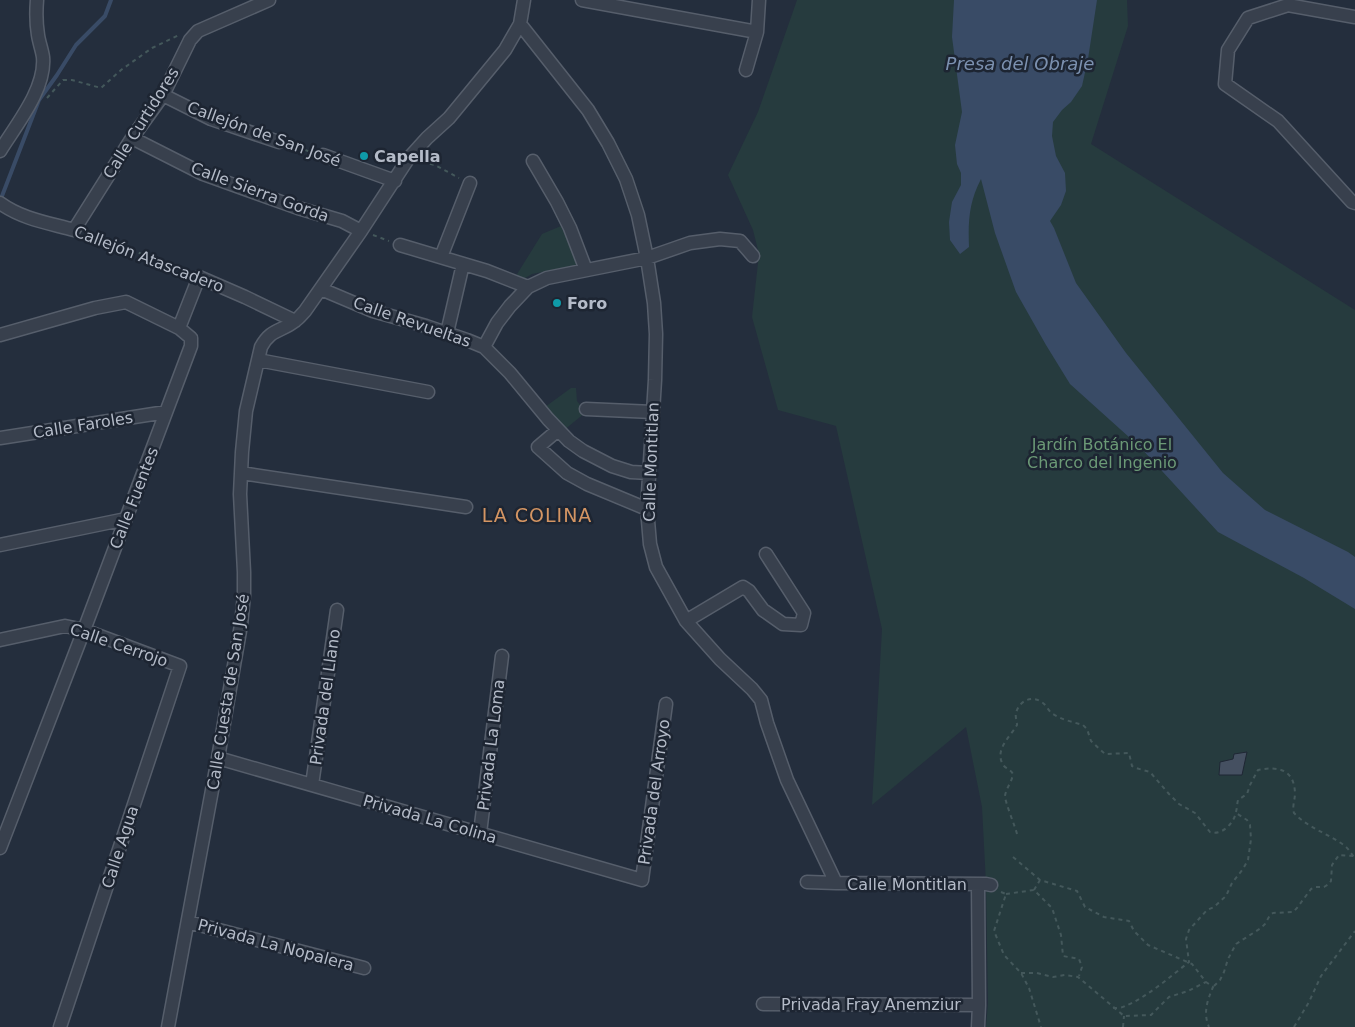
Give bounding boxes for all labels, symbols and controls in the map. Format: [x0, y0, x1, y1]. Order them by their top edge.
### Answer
water label: Presa del Obraje [946, 53, 1094, 74]
street label: Calle Curtidores [99, 64, 183, 182]
street label: Callejón de San José [185, 97, 343, 171]
place label: Capella [374, 147, 441, 166]
marker: Capella [358, 150, 370, 162]
street label: Calle Sierra Gorda [188, 158, 332, 226]
street label: Callejón Atascadero [71, 222, 227, 296]
street label: Calle Revueltas [351, 293, 473, 351]
place label: Foro [567, 294, 607, 313]
marker: Foro [551, 297, 563, 309]
street label: Calle Montitlan [639, 402, 663, 522]
street label: Calle Faroles [32, 408, 134, 442]
park label: Jardín Botánico El Charco del Ingenio [1027, 435, 1177, 472]
street label: Calle Fuentes [106, 444, 162, 552]
district label: LA COLINA [482, 504, 592, 526]
street label: Calle Cuesta de San José [203, 593, 253, 791]
street label: Calle Cerrojo [68, 619, 170, 671]
street label: Privada del Llano [306, 628, 344, 766]
street label: Privada La Loma [474, 678, 508, 812]
street label: Privada del Arroyo [634, 718, 674, 866]
street label: Privada La Colina [361, 791, 499, 847]
street label: Calle Agua [98, 803, 142, 891]
street label: Calle Montitlan [847, 875, 967, 894]
street label: Privada La Nopalera [196, 915, 356, 975]
street label: Privada Fray Anemziur [781, 995, 961, 1014]

